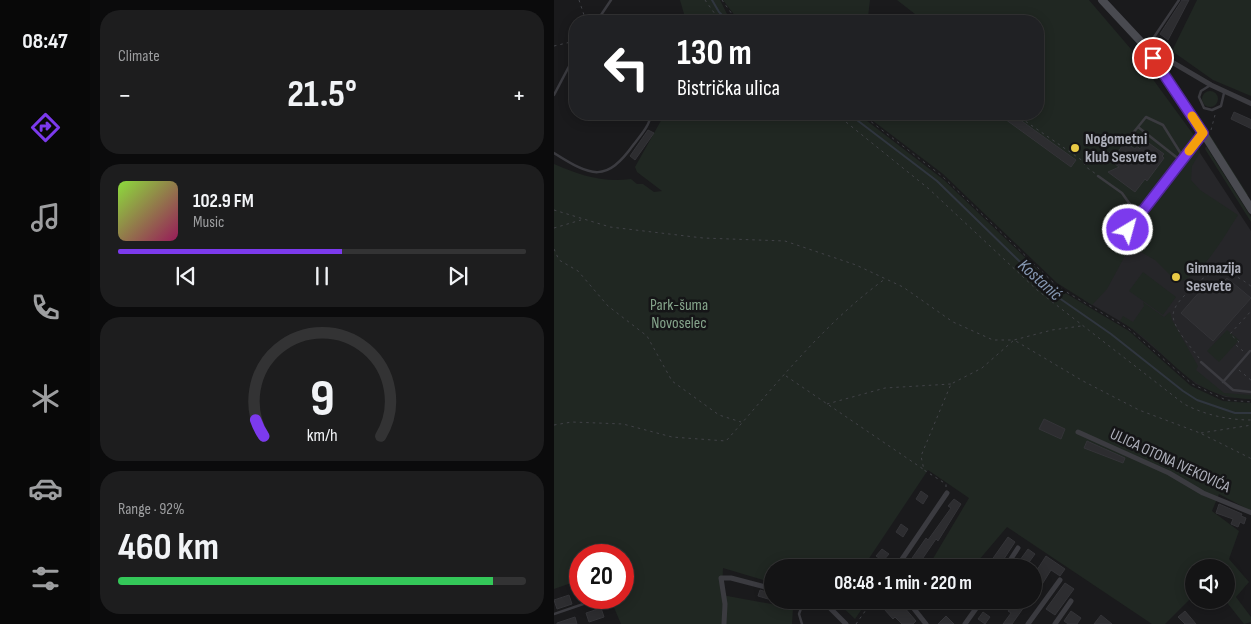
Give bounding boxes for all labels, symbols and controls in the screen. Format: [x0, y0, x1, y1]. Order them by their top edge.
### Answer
text: 08:47 [22, 28, 68, 55]
text: 130 m [677, 32, 752, 75]
icon: left [594, 35, 659, 100]
pin [1132, 37, 1174, 79]
icon: arrive [1139, 44, 1167, 72]
text: Climate [118, 47, 160, 66]
text: 21.5° [287, 72, 357, 117]
text: Bistrička ulica [677, 75, 780, 102]
text: − [118, 79, 132, 112]
text: + [512, 79, 526, 112]
icon: directions [28, 110, 63, 145]
place label: Nogometni klub Sesvete [1085, 130, 1157, 167]
marker: Nogometni klub Sesvete [1069, 142, 1081, 154]
text: 102.9 FM [193, 190, 254, 213]
icon: music [28, 200, 63, 235]
position arrow [1101, 203, 1153, 255]
text: Music [193, 213, 224, 232]
water label: Kostanić [1014, 255, 1066, 305]
place label: Gimnazija Sesvete [1186, 259, 1241, 296]
icon: previous [172, 262, 200, 290]
icon: pause [308, 262, 336, 290]
icon: next [444, 262, 472, 290]
marker: Gimnazija Sesvete [1170, 271, 1182, 283]
icon: phone [28, 290, 63, 325]
park label: Park-šuma Novoselec [650, 296, 708, 333]
text: 9 [310, 368, 334, 431]
icon: climate [28, 381, 63, 416]
text: km/h [307, 425, 337, 446]
street label: ULICA OTONA IVEKOVIĆA [1107, 425, 1233, 497]
icon: car [28, 471, 63, 506]
text: Range · 92% [118, 500, 185, 519]
text: 460 km [118, 525, 219, 570]
speed limit sign: 20 [569, 544, 634, 609]
map controls [1185, 559, 1235, 609]
button: sound [1185, 559, 1235, 609]
icon: filters [28, 561, 63, 596]
text: 08:48 · 1 min · 220 m [834, 572, 972, 595]

